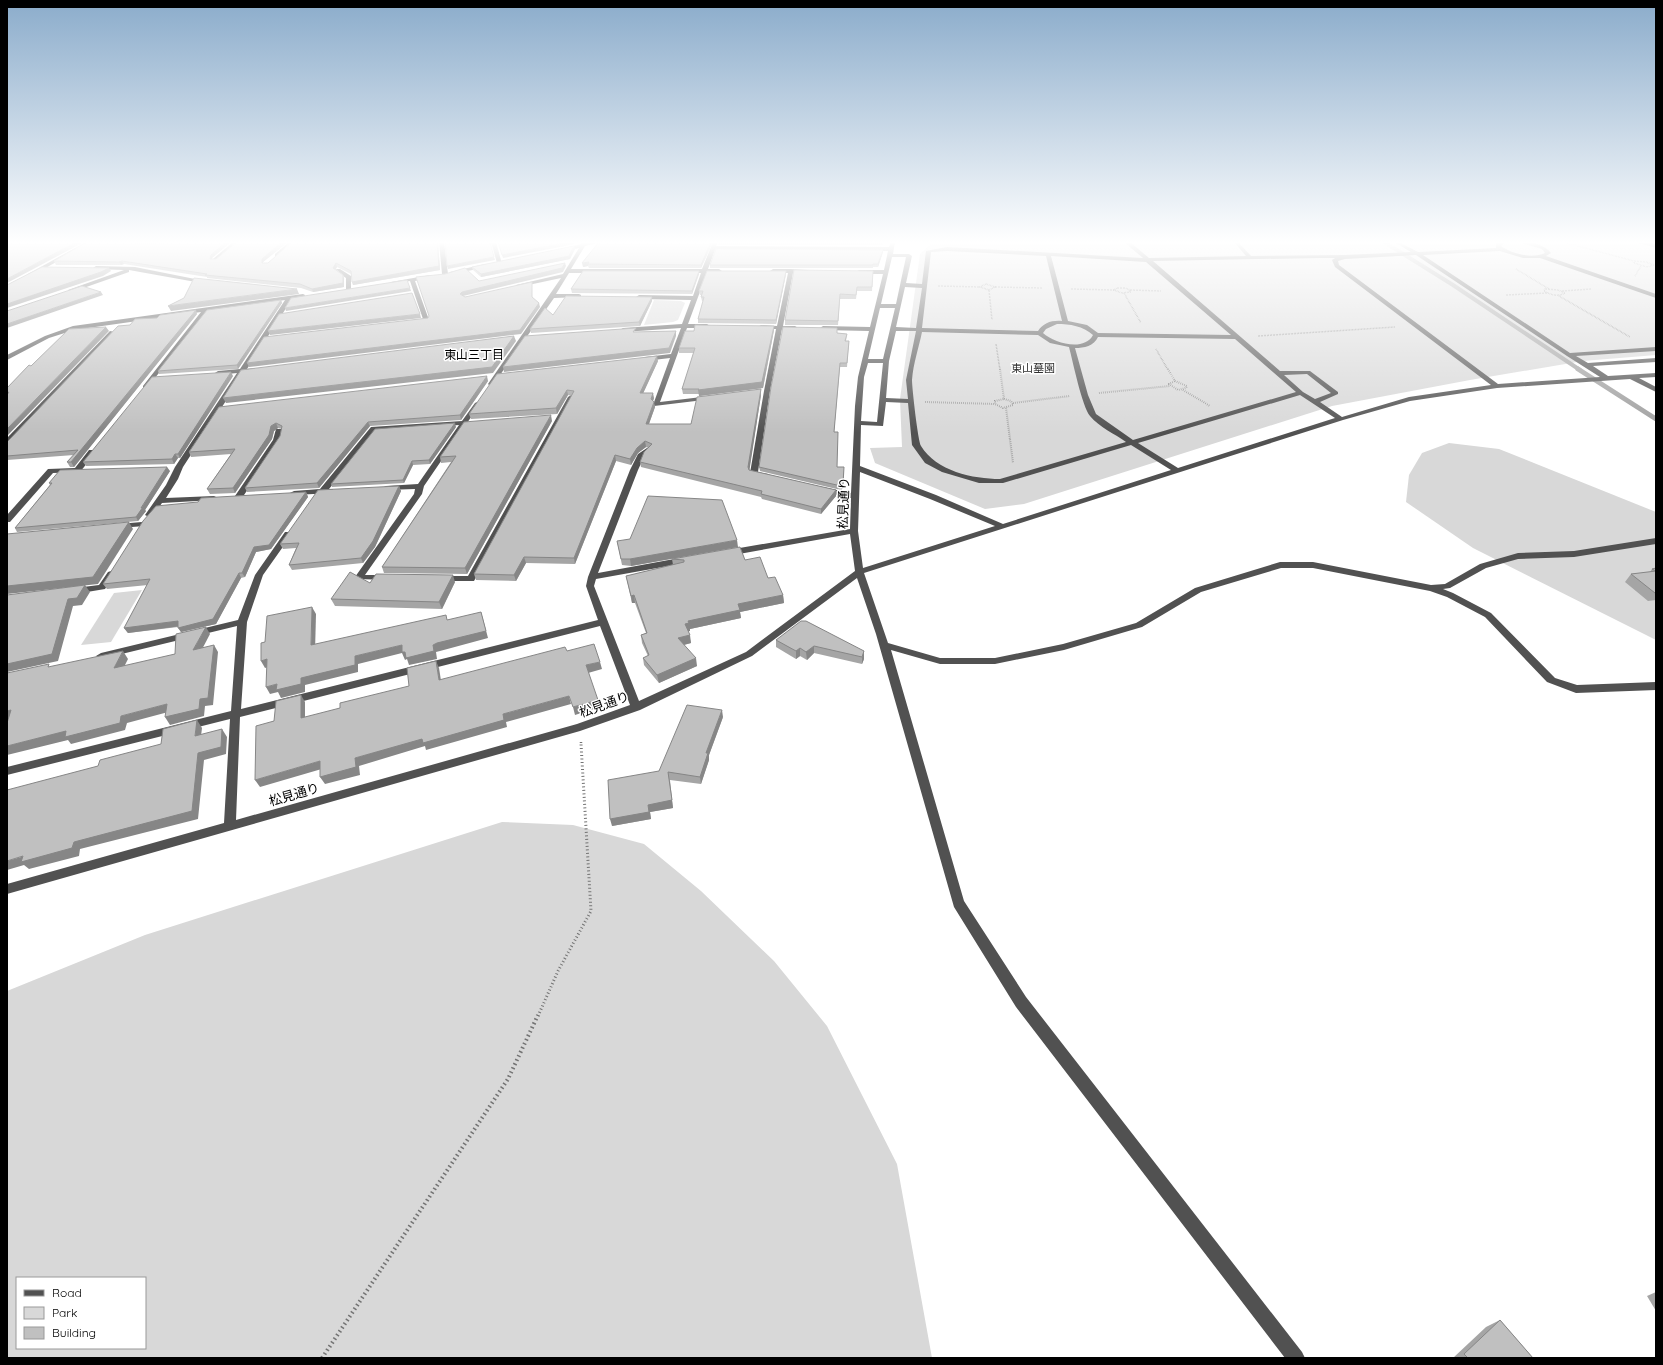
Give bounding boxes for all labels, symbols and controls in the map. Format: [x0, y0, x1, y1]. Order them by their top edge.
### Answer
district label: 東山三丁目 [444, 347, 504, 362]
park label: 東山墓園 [1011, 361, 1055, 375]
street label: 松見通り [834, 477, 852, 529]
street label: 松見通り [577, 688, 631, 720]
street label: 松見通り [267, 779, 321, 809]
legend [16, 1277, 146, 1349]
text: Road [52, 1285, 82, 1300]
text: Park [52, 1305, 77, 1320]
text: Building [52, 1325, 96, 1340]

